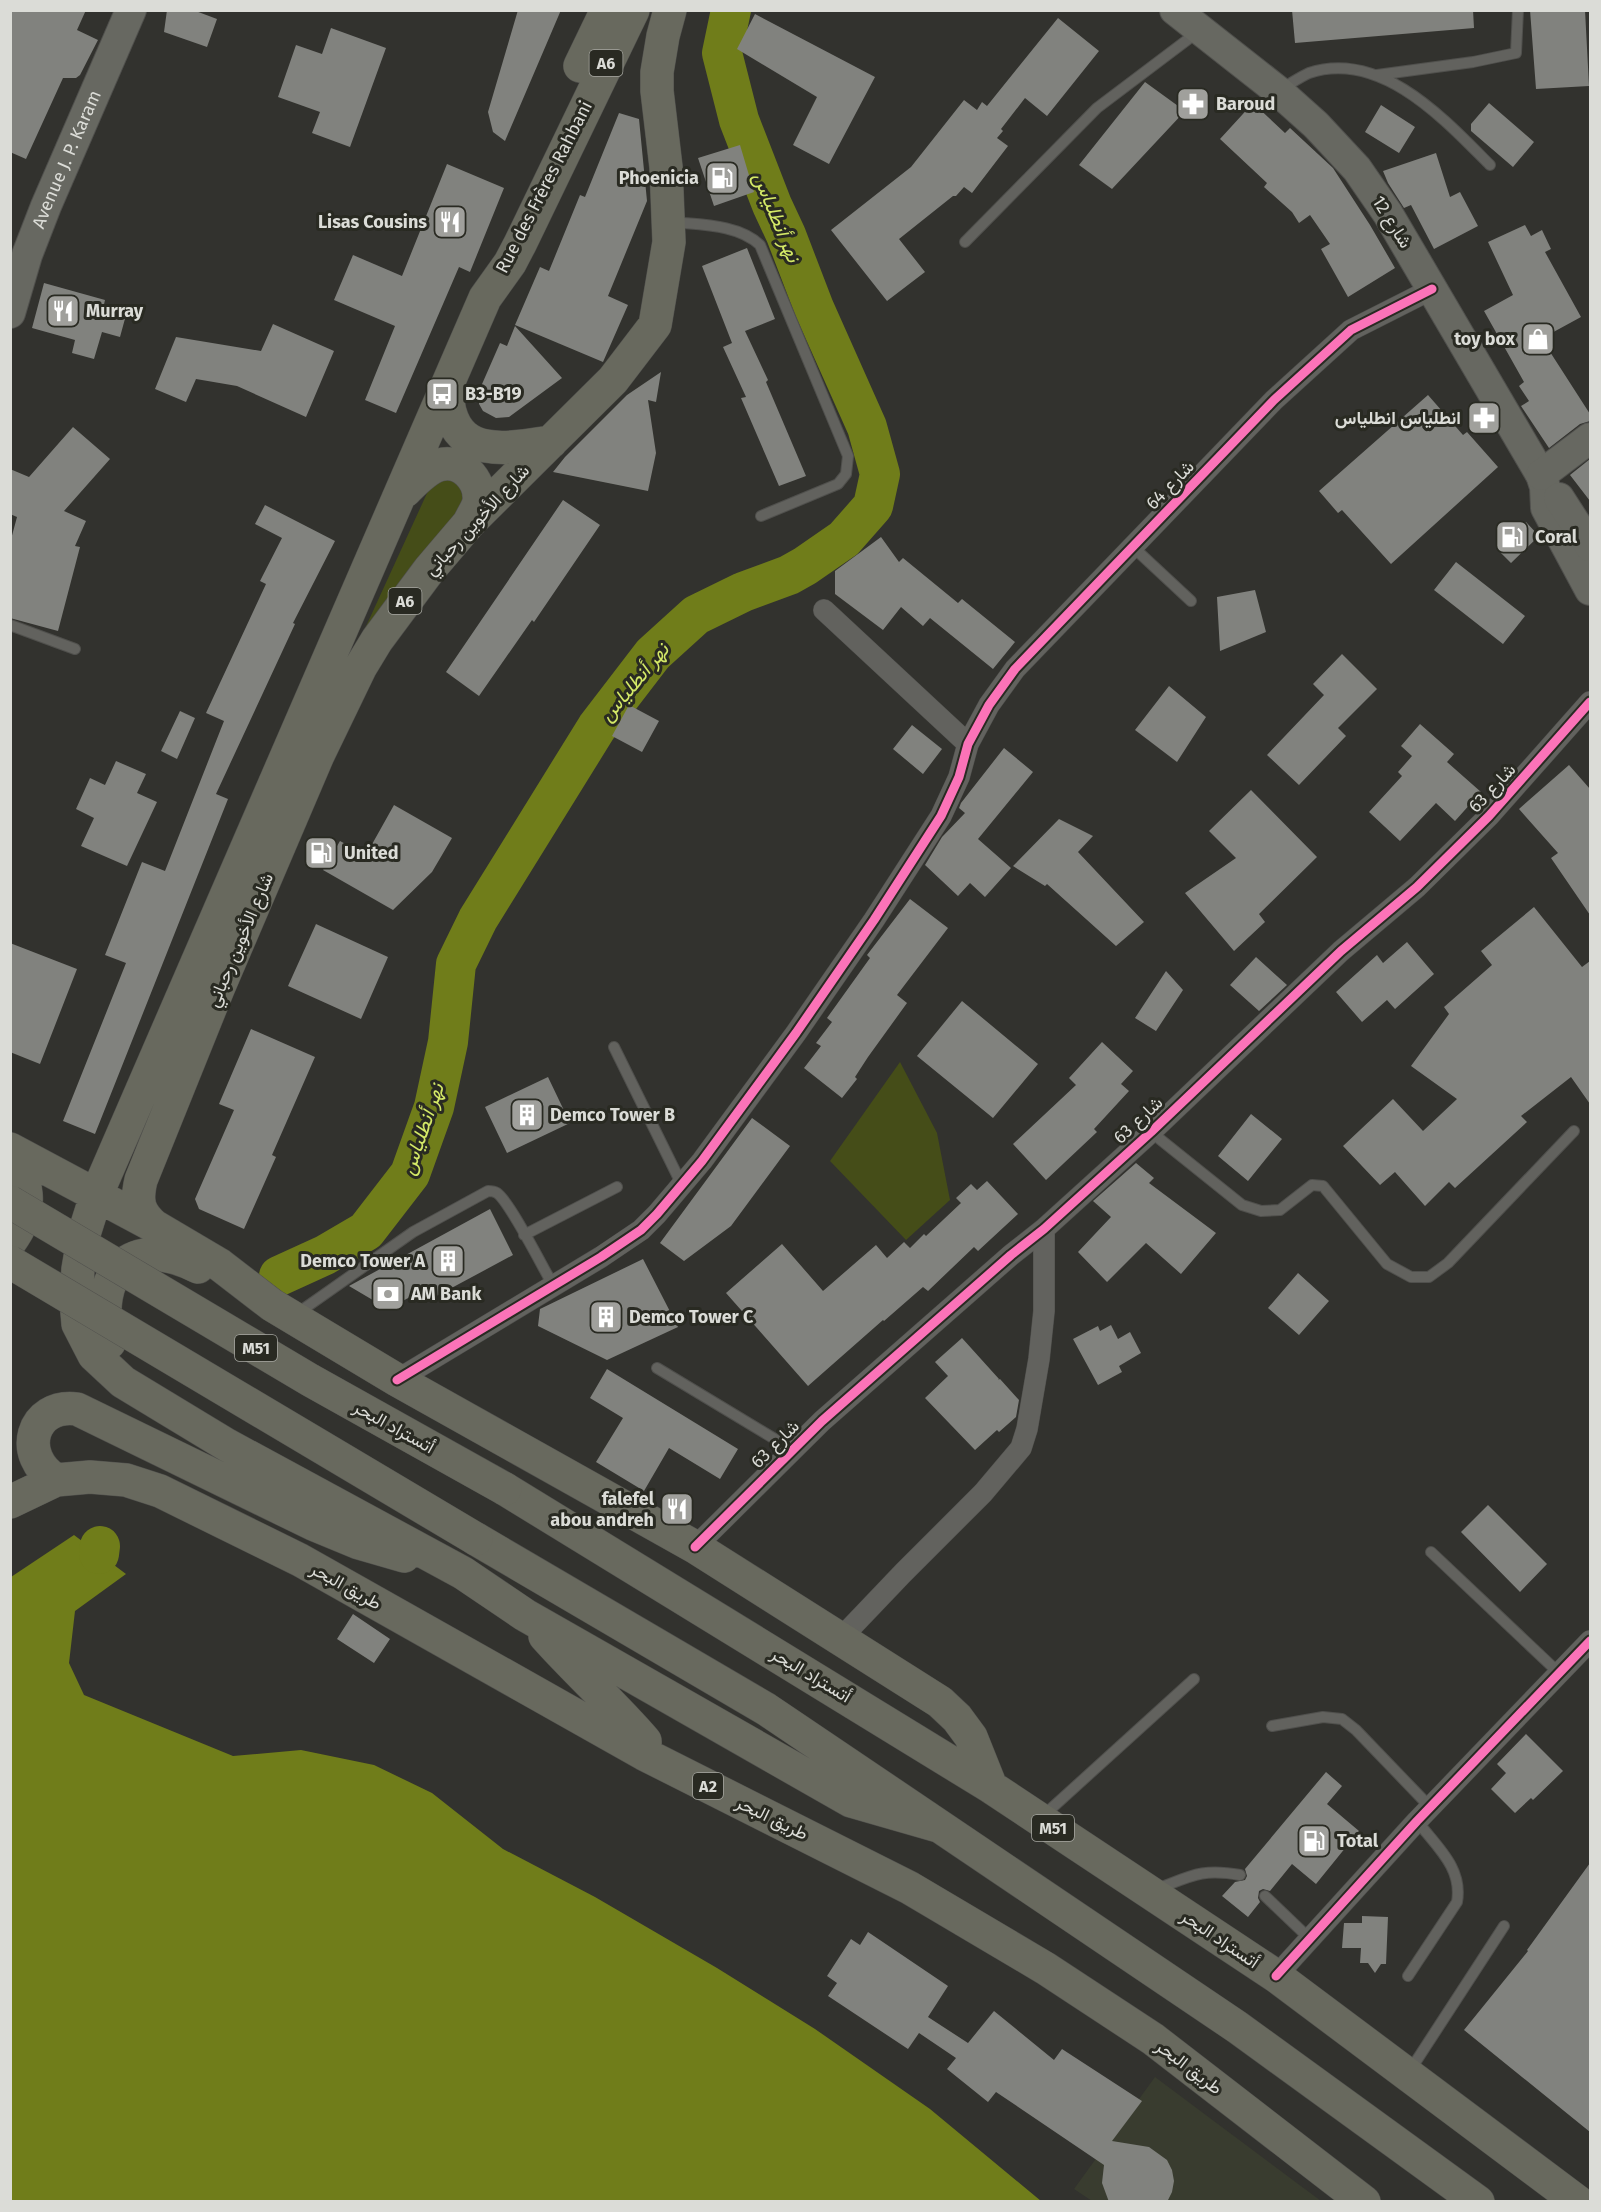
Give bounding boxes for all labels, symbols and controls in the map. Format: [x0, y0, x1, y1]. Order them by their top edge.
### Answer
road number: A6 [590, 50, 622, 76]
pharmacy icon: Baroud [1175, 86, 1211, 122]
street label: Avenue J. P. Karam [27, 87, 106, 232]
place label: Baroud [1216, 93, 1275, 115]
street label: Rue des Frères Rahbani [491, 97, 597, 277]
fuel station icon: Phoenicia [704, 160, 740, 196]
place label: Phoenicia [619, 167, 699, 189]
water label: نهر أنطلياس [747, 169, 806, 267]
street label: شارع 12 [1367, 192, 1417, 253]
restaurant icon: Lisas Cousins [432, 204, 468, 240]
place label: Lisas Cousins [318, 211, 427, 233]
restaurant icon: Murray [45, 293, 81, 329]
place label: Murray [86, 300, 144, 322]
shop icon: toy box [1520, 321, 1556, 357]
place label: toy box [1454, 328, 1516, 350]
bus stop icon: B3-B19 [424, 376, 460, 412]
place label: B3-B19 [465, 383, 522, 405]
pharmacy icon: انطلياس انطلياس [1466, 400, 1502, 436]
place label: انطلياس انطلياس [1335, 407, 1461, 429]
street label: شارع 64 [1141, 456, 1200, 515]
street label: شارع الأخوين رحباني [420, 460, 537, 583]
fuel station icon: Coral [1494, 519, 1530, 555]
place label: Coral [1535, 526, 1578, 548]
road number: A6 [388, 588, 422, 614]
water label: نهر أنطلياس [594, 637, 675, 727]
street label: شارع 63 [1464, 759, 1521, 818]
fuel station icon: United [303, 835, 339, 871]
place label: United [344, 842, 399, 864]
street label: شارع الأخوين رحباني [202, 869, 282, 1012]
water label: نهر أنطلياس [395, 1079, 450, 1178]
street label: شارع 63 [1109, 1092, 1168, 1149]
building icon: Demco Tower B [509, 1097, 545, 1133]
place label: Demco Tower B [550, 1104, 675, 1126]
building icon: Demco Tower A [430, 1243, 466, 1279]
place label: Demco Tower A [300, 1250, 425, 1272]
bank icon: AM Bank [370, 1276, 406, 1312]
place label: AM Bank [410, 1283, 482, 1305]
building icon: Demco Tower C [588, 1299, 624, 1335]
place label: Demco Tower C [629, 1306, 754, 1328]
road number: M51 [235, 1335, 277, 1361]
street label: أتستراد البحر [349, 1395, 438, 1458]
street label: شارع 63 [746, 1415, 804, 1473]
place label: falefel abou andreh [550, 1488, 655, 1531]
restaurant icon: falefel abou andreh [659, 1491, 695, 1527]
street label: طريق البحر [306, 1557, 385, 1614]
street label: أتستراد البحر [766, 1642, 855, 1707]
road number: A2 [693, 1773, 723, 1799]
street label: طريق البحر [731, 1791, 812, 1845]
road number: M51 [1032, 1815, 1074, 1841]
fuel station icon: Total [1296, 1823, 1332, 1859]
place label: Total [1337, 1830, 1379, 1852]
street label: أتستراد البحر [1176, 1904, 1263, 1973]
street label: طريق البحر [1151, 2034, 1227, 2099]

